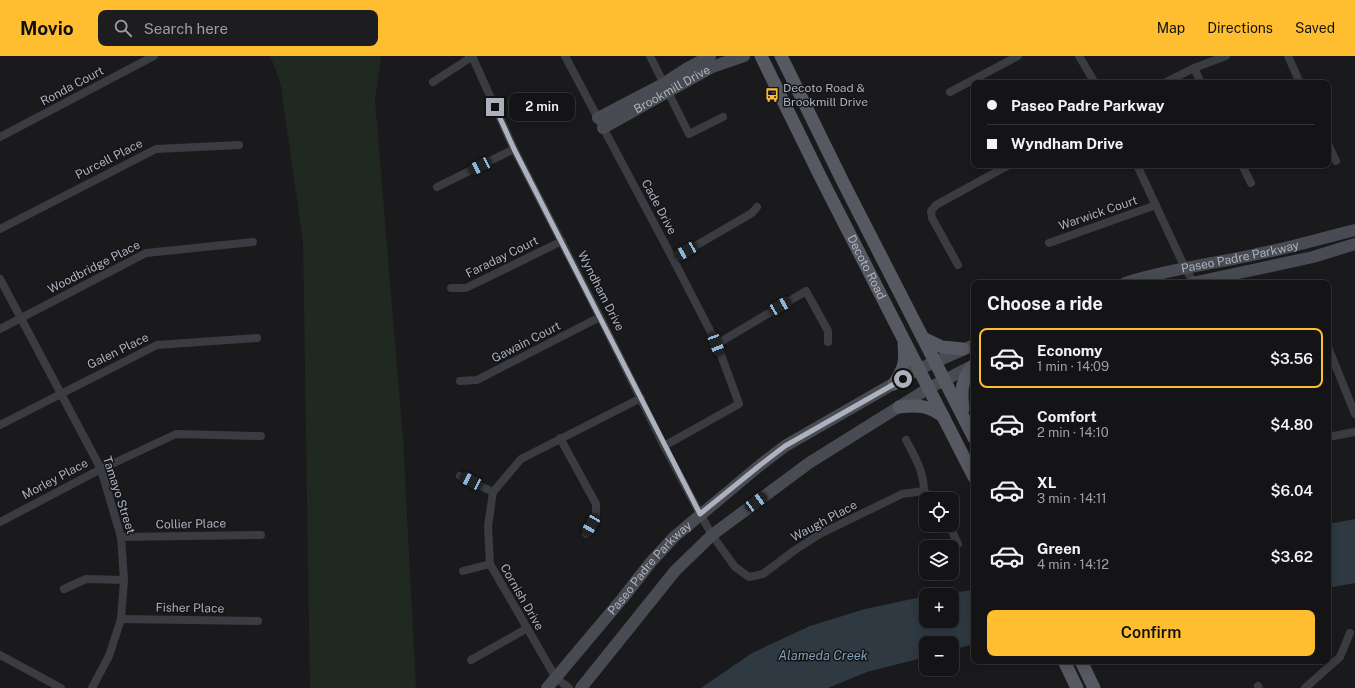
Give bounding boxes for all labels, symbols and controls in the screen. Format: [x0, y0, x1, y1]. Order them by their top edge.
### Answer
search box [98, 10, 378, 46]
text: Movio [20, 17, 74, 39]
icon: search [112, 17, 134, 39]
text: Search here [144, 20, 228, 37]
text: Map [1157, 20, 1185, 36]
text: Directions [1207, 20, 1273, 36]
text: Saved [1295, 20, 1335, 36]
street label: Brookmill Drive [631, 62, 713, 116]
street label: Ronda Court [38, 63, 106, 109]
place label: Decoto Road & Brookmill Drive [783, 81, 868, 109]
bus stop icon: Decoto Road & Brookmill Drive [764, 87, 780, 103]
callout: 2 min [509, 93, 575, 121]
text: Paseo Padre Parkway [1011, 97, 1164, 114]
route end [486, 98, 504, 116]
text: 2 min [525, 99, 559, 114]
text: Wyndham Drive [1011, 135, 1123, 152]
street label: Purcell Place [73, 136, 145, 182]
car [467, 155, 493, 177]
street label: Cade Drive [639, 177, 679, 237]
street label: Warwick Court [1057, 193, 1139, 233]
street label: Decoto Road [844, 232, 889, 302]
street label: Faraday Court [463, 233, 541, 281]
street label: Woodbridge Place [46, 238, 143, 296]
street label: Paseo Padre Parkway [1180, 238, 1301, 276]
car [673, 240, 699, 262]
street label: Wyndham Drive [575, 249, 627, 333]
text: Choose a ride [987, 293, 1103, 314]
car [767, 295, 793, 317]
street label: Gawain Court [489, 319, 563, 365]
street label: Galen Place [85, 330, 151, 372]
car [706, 331, 726, 357]
icon: car [989, 340, 1025, 376]
text: Economy [1037, 342, 1102, 359]
text: $3.56 [1270, 350, 1313, 367]
text: 1 min · 14:09 [1037, 359, 1109, 374]
route start [894, 370, 912, 388]
icon: car [989, 406, 1025, 442]
text: Comfort [1037, 408, 1097, 425]
text: $4.80 [1270, 416, 1313, 433]
text: 2 min · 14:10 [1037, 425, 1109, 440]
street label: Tamayo Street [100, 454, 138, 536]
street label: Morley Place [20, 456, 90, 502]
car [458, 470, 484, 492]
icon: car [989, 472, 1025, 508]
text: XL [1037, 474, 1056, 491]
text: $6.04 [1271, 482, 1313, 499]
car [743, 490, 769, 514]
text: 3 min · 14:11 [1037, 491, 1107, 506]
map controls [919, 492, 959, 676]
button: locate [919, 492, 959, 532]
street label: Waugh Place [789, 498, 860, 544]
car [580, 512, 602, 538]
street label: Collier Place [156, 516, 227, 532]
street label: Paseo Padre Parkway [605, 518, 695, 618]
icon: car [989, 538, 1025, 574]
button: layers [919, 540, 959, 580]
text: Green [1037, 540, 1081, 557]
text: $3.62 [1271, 548, 1313, 565]
text: 4 min · 14:12 [1037, 557, 1109, 572]
street label: Cornish Drive [497, 561, 547, 633]
button: + [919, 588, 959, 628]
street label: Fisher Place [156, 600, 225, 616]
button: Confirm [987, 610, 1315, 656]
button: − [919, 636, 959, 676]
water label: Alameda Creek [778, 648, 868, 663]

